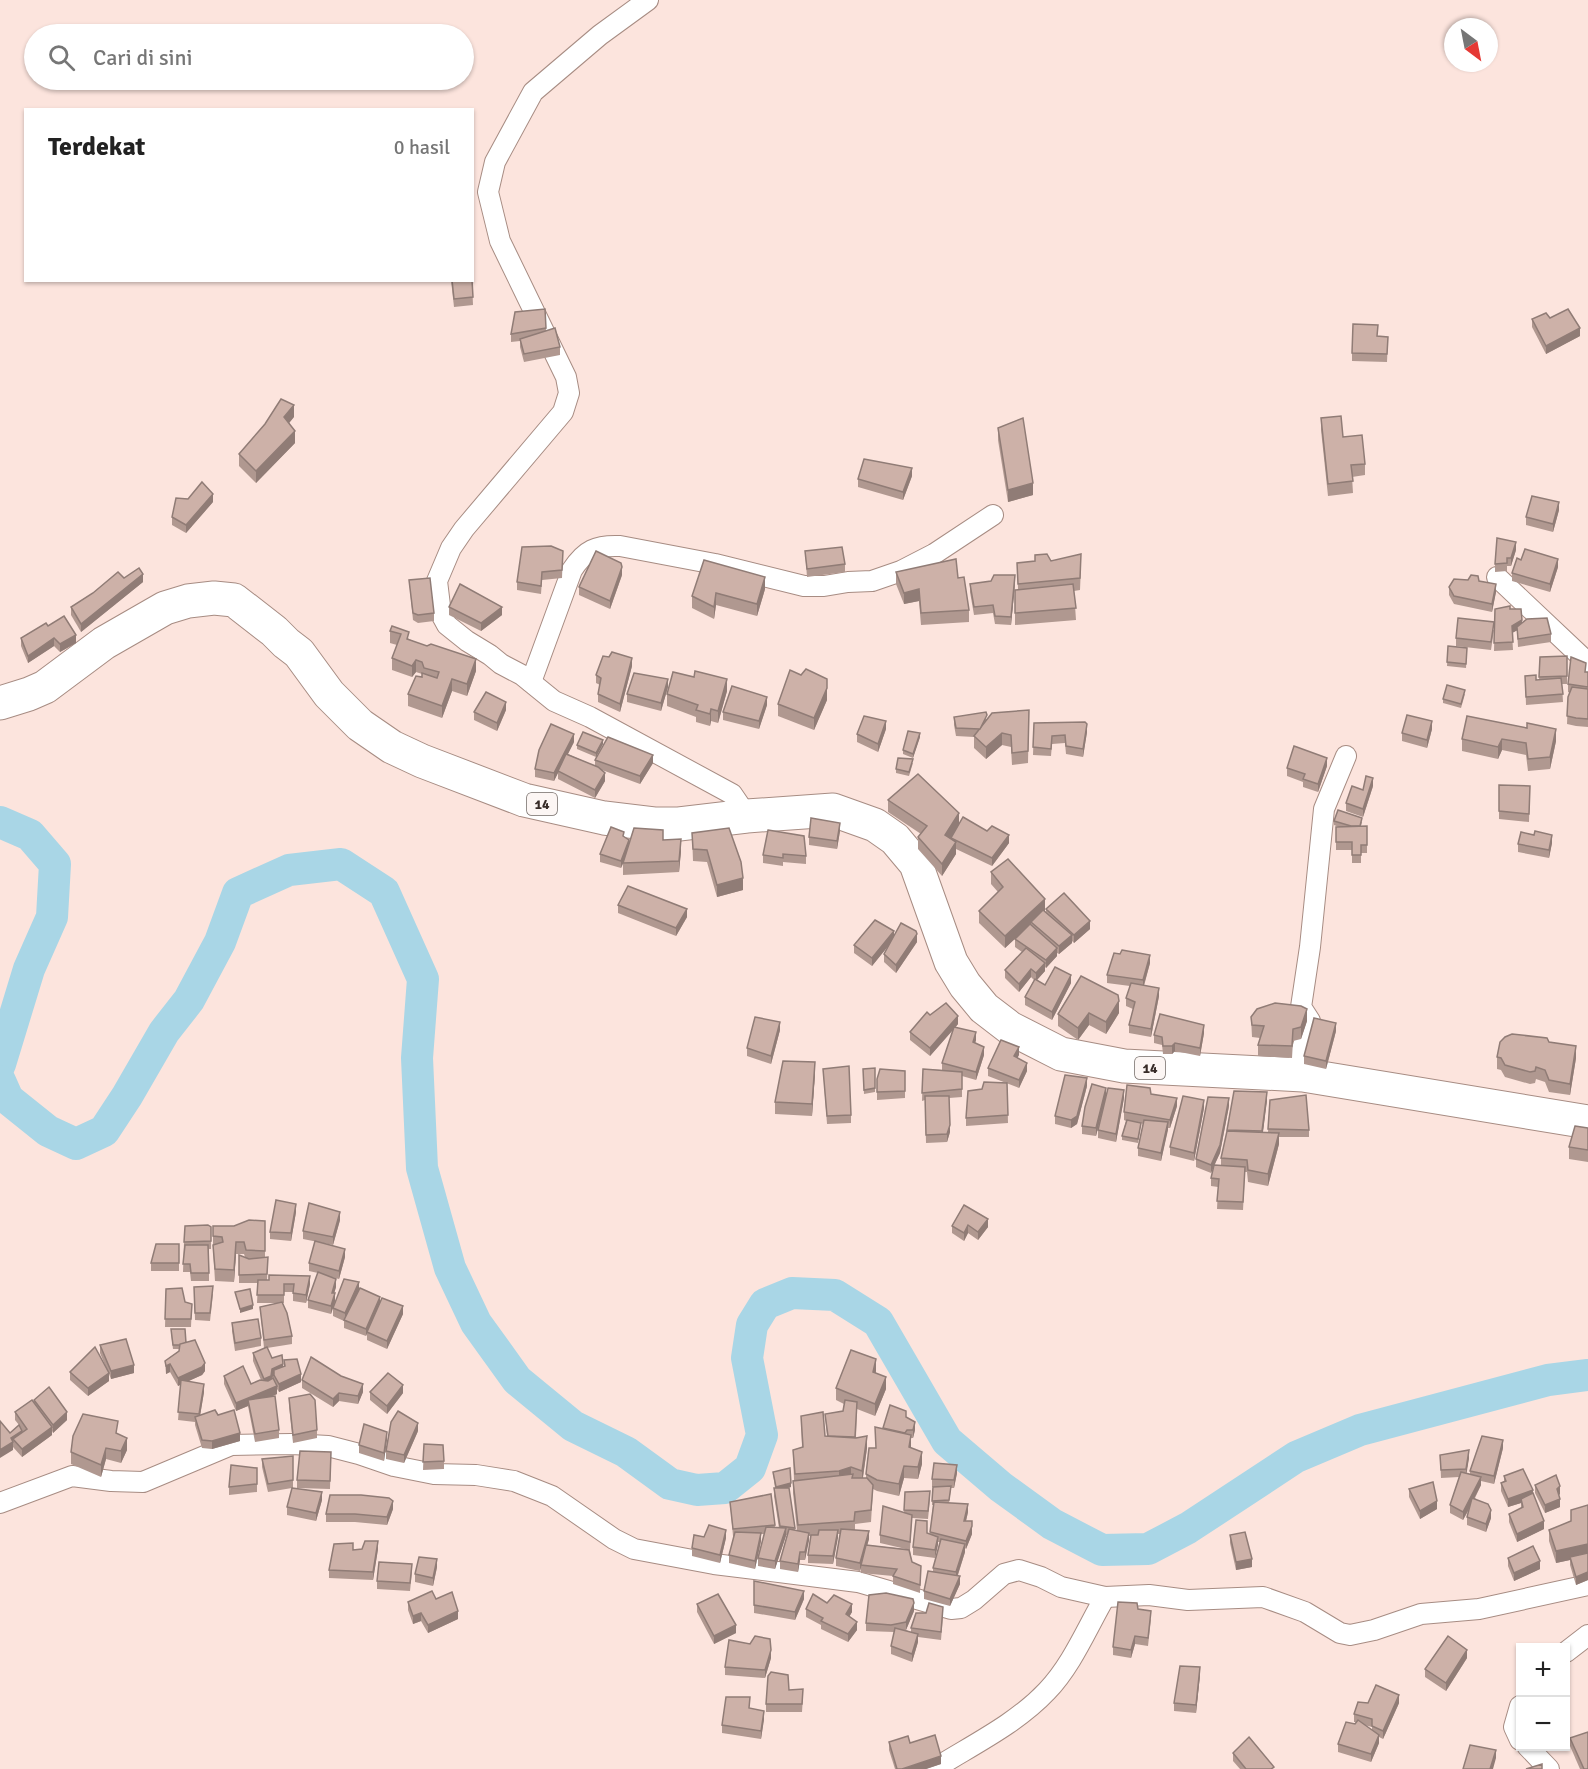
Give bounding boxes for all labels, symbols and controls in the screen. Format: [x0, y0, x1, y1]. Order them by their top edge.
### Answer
north arrow [1444, 18, 1498, 72]
search box [24, 24, 474, 90]
icon: search [45, 41, 78, 74]
text: Cari di sini [93, 44, 193, 71]
text: Terdekat [48, 131, 145, 163]
text: 0 hasil [394, 135, 450, 160]
road number: 14 [527, 793, 557, 815]
road number: 14 [1135, 1057, 1165, 1079]
map controls [1516, 1643, 1570, 1751]
button: + [1516, 1643, 1570, 1697]
button: − [1516, 1697, 1570, 1751]

